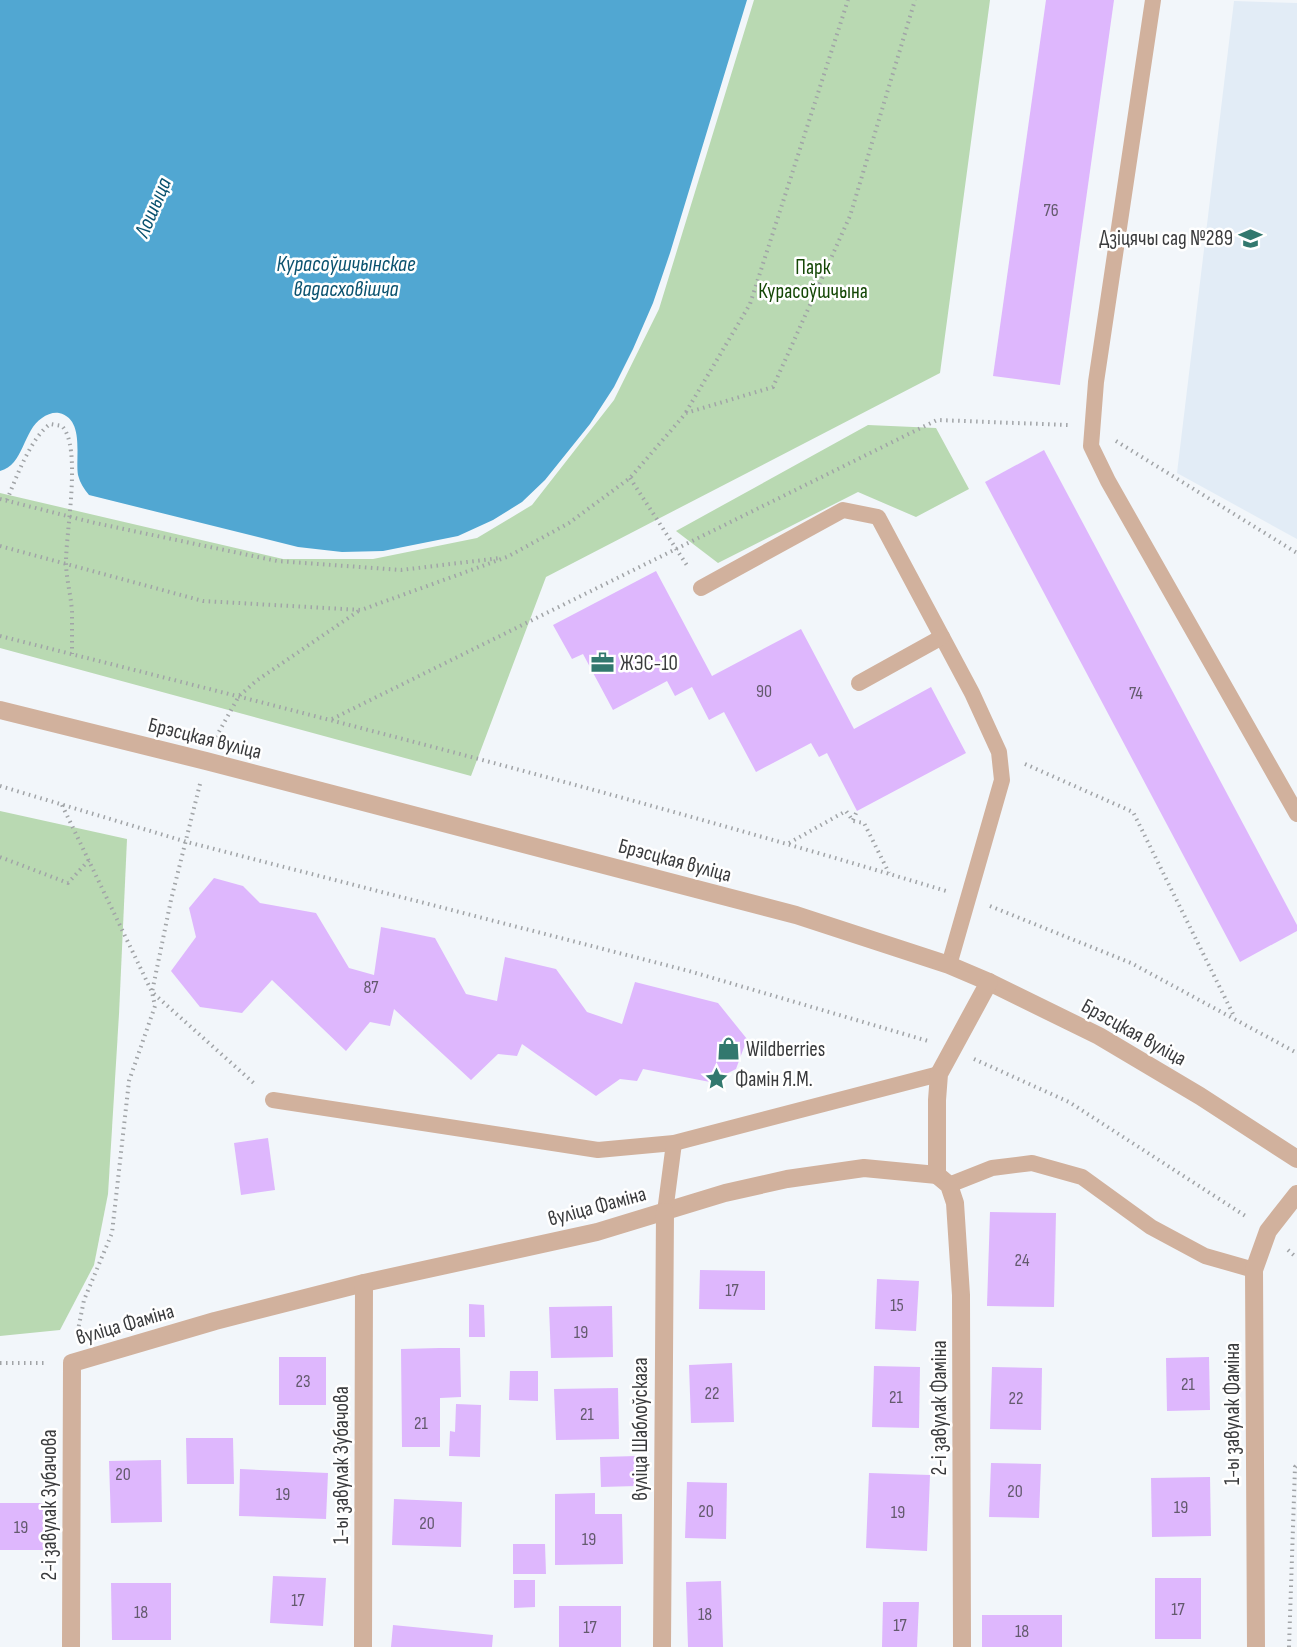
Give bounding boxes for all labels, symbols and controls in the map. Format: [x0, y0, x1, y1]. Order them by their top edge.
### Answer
water label: Лошыца [128, 174, 178, 242]
house number: 76 [1043, 200, 1059, 221]
school or university icon: Дзіцячы сад №289 [1238, 225, 1264, 251]
place label: Дзіцячы сад №289 [1099, 226, 1233, 251]
water label: Курасоўшчынскае вадасховішча [277, 251, 416, 303]
park label: Парк Курасоўшчына [758, 255, 868, 304]
office icon: ЖЭС-10 [589, 650, 615, 676]
place label: ЖЭС-10 [620, 651, 678, 676]
house number: 90 [756, 681, 772, 702]
house number: 74 [1129, 683, 1143, 704]
street label: Брэсцкая вуліца [146, 712, 264, 765]
street label: Брэсцкая вуліца [616, 833, 734, 888]
house number: 87 [363, 977, 379, 998]
street label: Брэсцкая вуліца [1077, 993, 1191, 1071]
shop icon: Wildberries [715, 1036, 741, 1062]
place label: Wildberries [746, 1037, 825, 1062]
place icon: Фамін Я.М. [704, 1066, 730, 1092]
place label: Фамін Я.М. [735, 1067, 813, 1092]
street label: вуліца Фаміна [545, 1181, 649, 1232]
house number: 24 [1015, 1250, 1030, 1271]
house number: 17 [725, 1280, 740, 1301]
house number: 15 [890, 1295, 904, 1316]
street label: вуліца Фаміна [73, 1299, 177, 1350]
house number: 19 [574, 1322, 588, 1343]
street label: 2-і завулак Фаміна [927, 1340, 952, 1476]
street label: 1-ы завулак Фаміна [1220, 1343, 1245, 1485]
street label: вуліца Шаблоўскага [628, 1357, 653, 1501]
house number: 23 [296, 1371, 311, 1392]
house number: 21 [1181, 1374, 1196, 1395]
house number: 22 [705, 1383, 719, 1404]
street label: 1-ы завулак Зубачова [329, 1386, 354, 1544]
house number: 21 [889, 1387, 904, 1408]
house number: 22 [1009, 1388, 1023, 1409]
house number: 21 [580, 1404, 595, 1425]
house number: 21 [414, 1413, 429, 1434]
street label: 2-і завулак Зубачова [37, 1430, 62, 1581]
house number: 20 [115, 1464, 131, 1485]
house number: 20 [1007, 1481, 1023, 1502]
house number: 19 [276, 1484, 290, 1505]
house number: 19 [1174, 1497, 1188, 1518]
house number: 20 [698, 1501, 714, 1522]
house number: 19 [891, 1502, 905, 1523]
house number: 20 [419, 1513, 435, 1534]
house number: 19 [14, 1517, 28, 1538]
house number: 19 [582, 1529, 596, 1550]
house number: 17 [291, 1590, 306, 1611]
house number: 17 [1171, 1599, 1186, 1620]
house number: 18 [134, 1602, 148, 1623]
house number: 18 [698, 1604, 712, 1625]
house number: 17 [893, 1615, 908, 1636]
house number: 17 [583, 1617, 598, 1638]
house number: 18 [1015, 1621, 1029, 1642]

